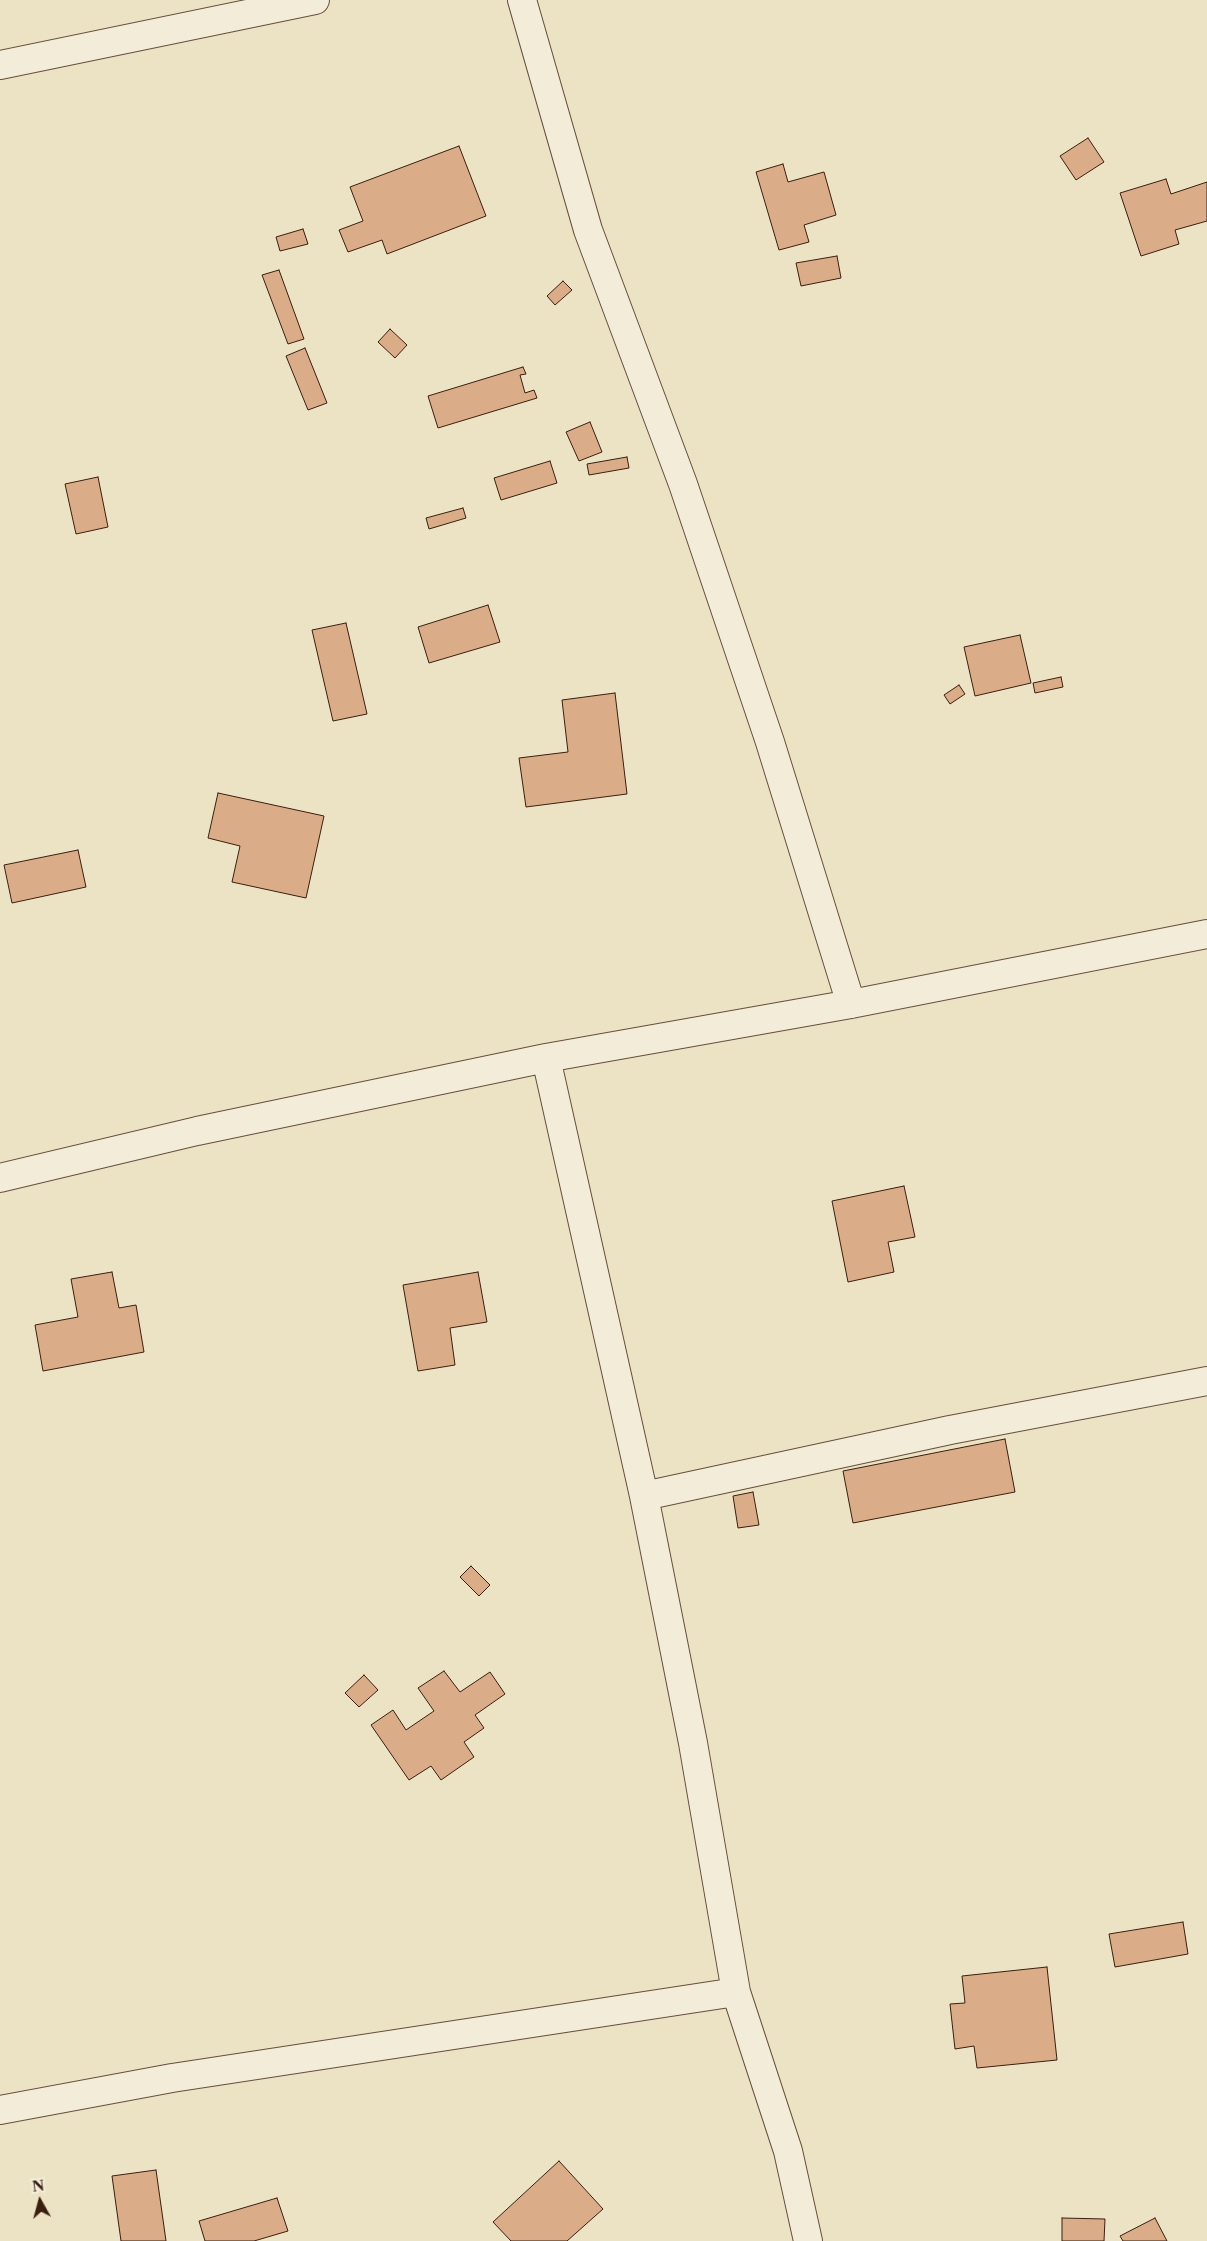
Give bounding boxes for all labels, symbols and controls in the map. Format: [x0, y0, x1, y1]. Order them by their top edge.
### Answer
north arrow [15, 2176, 65, 2226]
text: N [31, 2176, 45, 2196]

